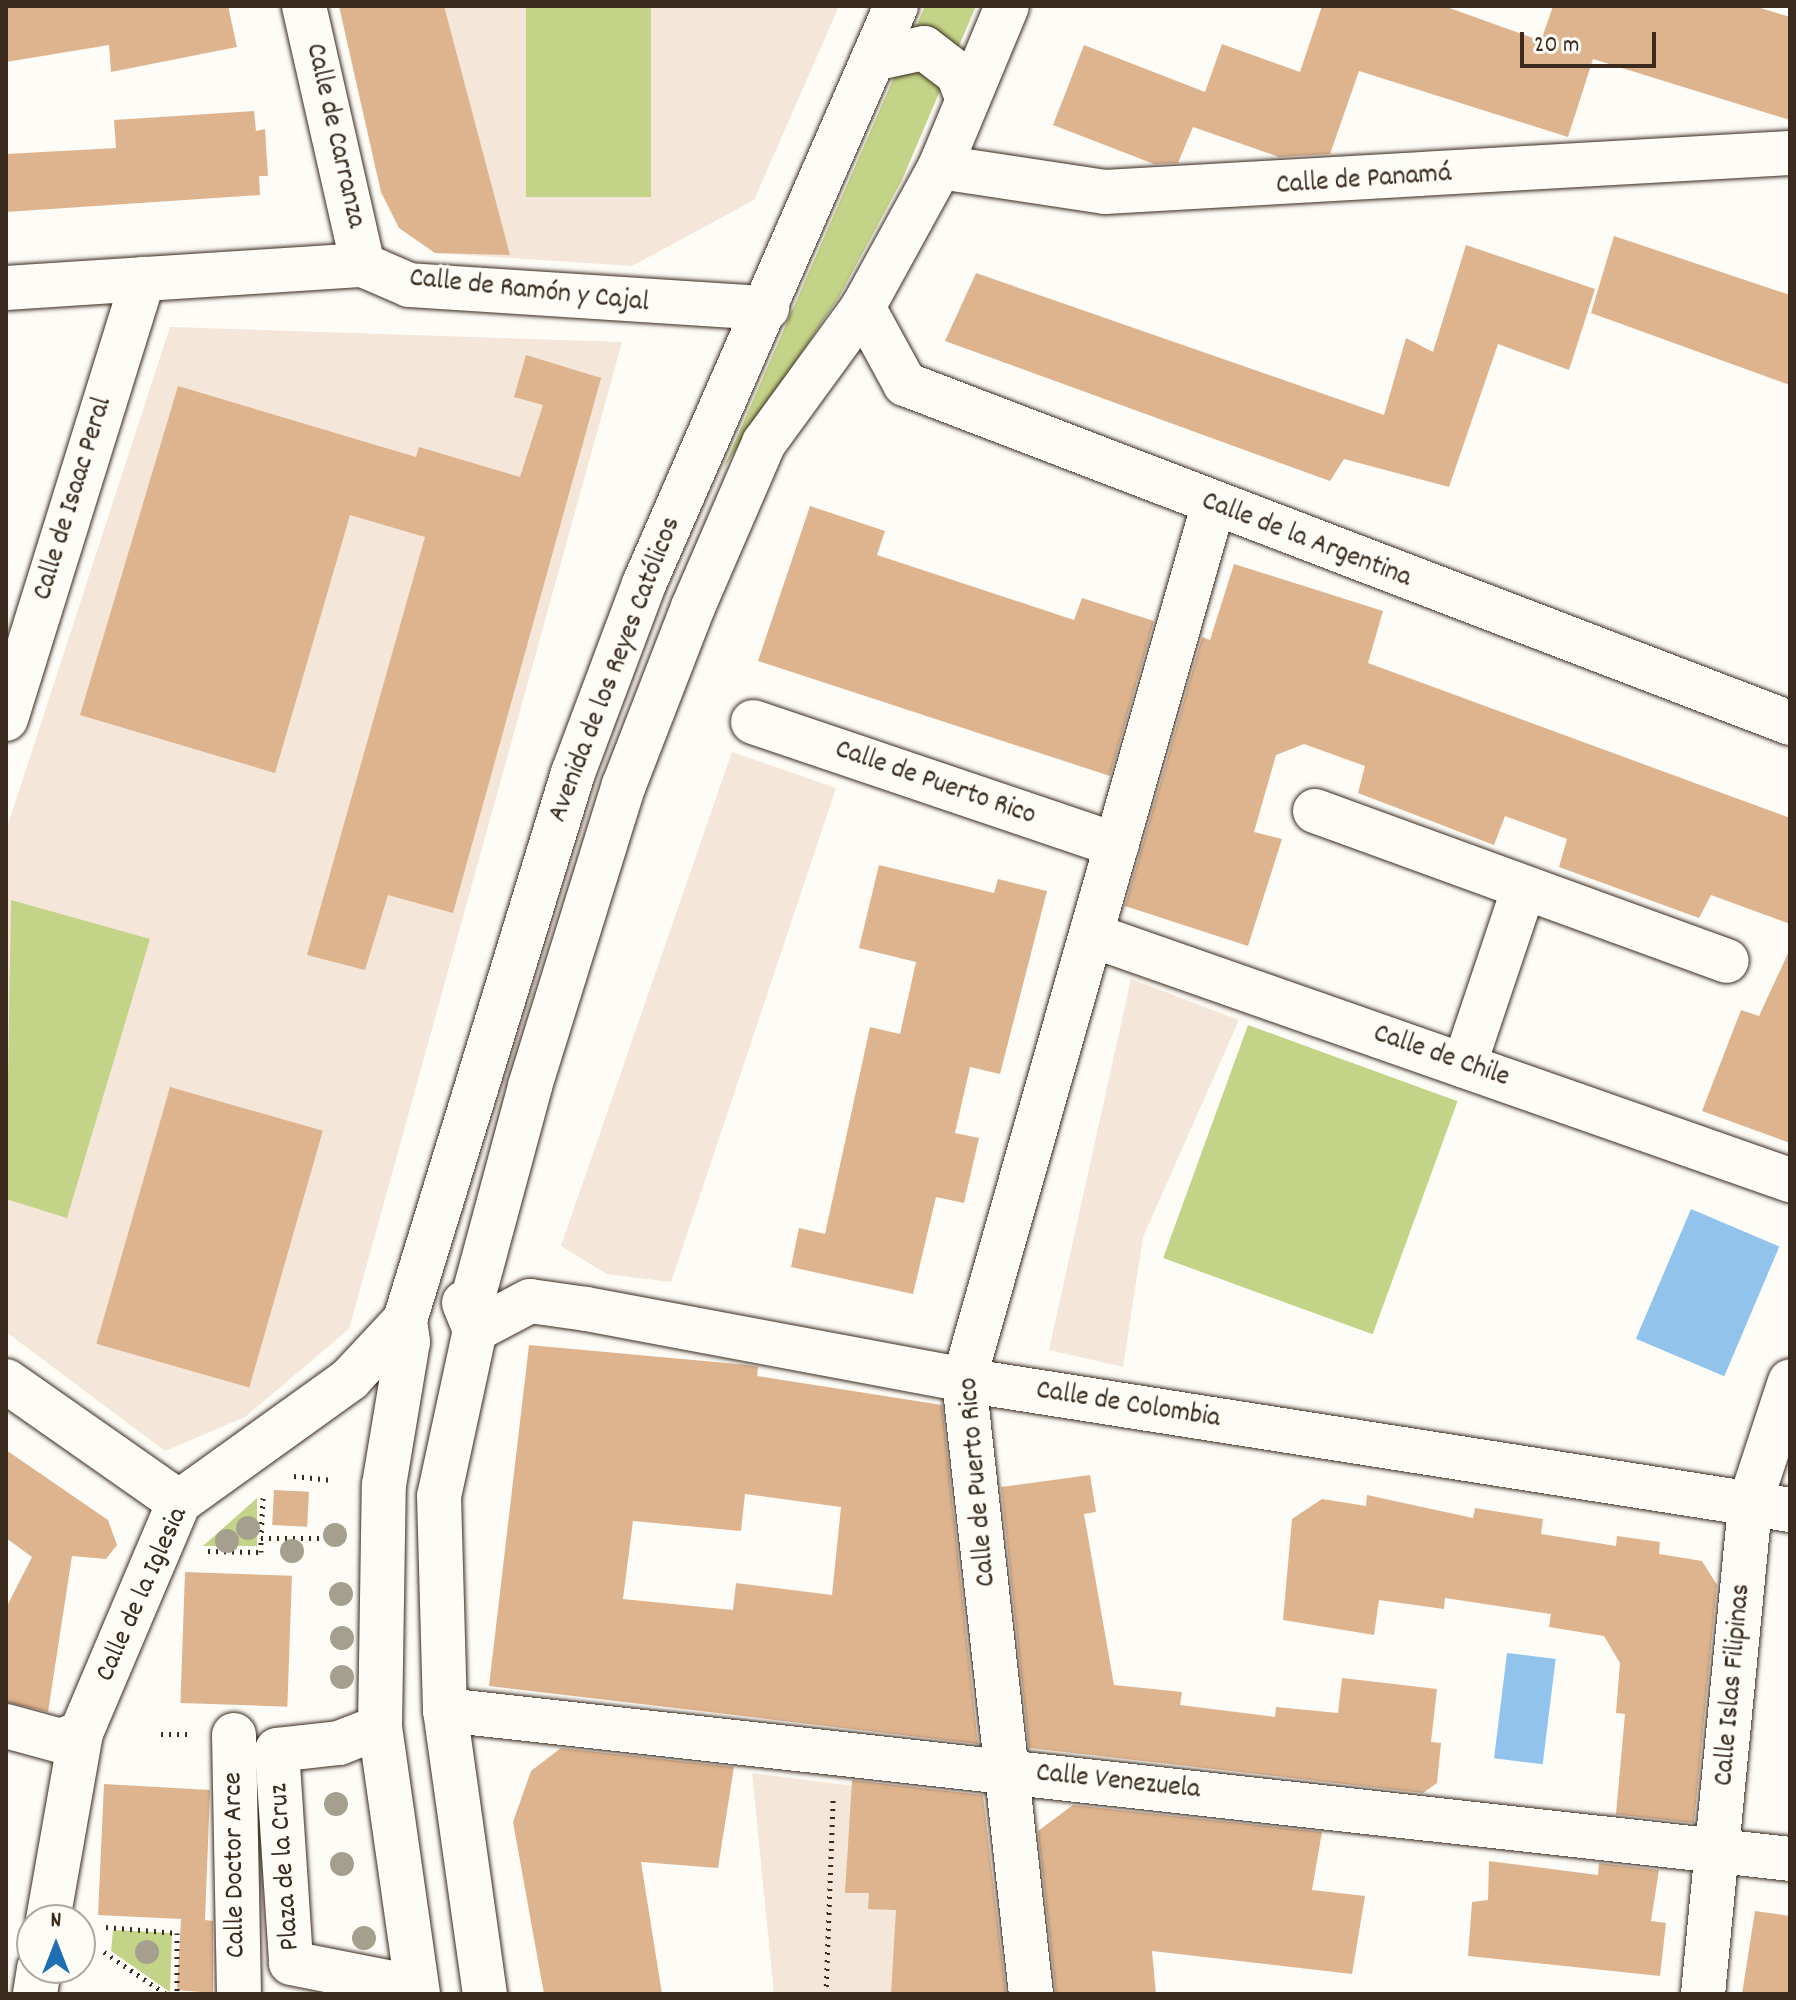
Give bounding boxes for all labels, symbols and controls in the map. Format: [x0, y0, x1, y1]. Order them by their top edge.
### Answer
scale bar [1524, 16, 1660, 66]
text: 20 m [1534, 29, 1580, 63]
street label: Calle de Carranza [296, 40, 372, 232]
street label: Calle de Panamá [1275, 158, 1453, 204]
street label: Calle de Ramón y Cajal [408, 263, 650, 321]
street label: Calle de Isaac Peral [27, 393, 121, 605]
street label: Calle de la Argentina [1196, 486, 1416, 596]
street label: Avenida de los Reyes Católicos [542, 513, 690, 827]
street label: Calle de Puerto Rico [830, 734, 1040, 834]
street label: Calle de Chile [1369, 1018, 1513, 1096]
street label: Calle de Colombia [1034, 1375, 1222, 1437]
street label: Calle de Puerto Rico [953, 1376, 1005, 1588]
street label: Calle de la Iglesia [90, 1503, 196, 1687]
street label: Calle Islas Filipinas [1708, 1583, 1760, 1787]
street label: Calle Venezuela [1034, 1758, 1202, 1808]
street label: Calle Doctor Arce [218, 1772, 254, 1958]
street label: Plaza de la Cruz [263, 1782, 309, 1952]
north arrow [16, 1904, 96, 1984]
text: N [51, 1906, 61, 1937]

